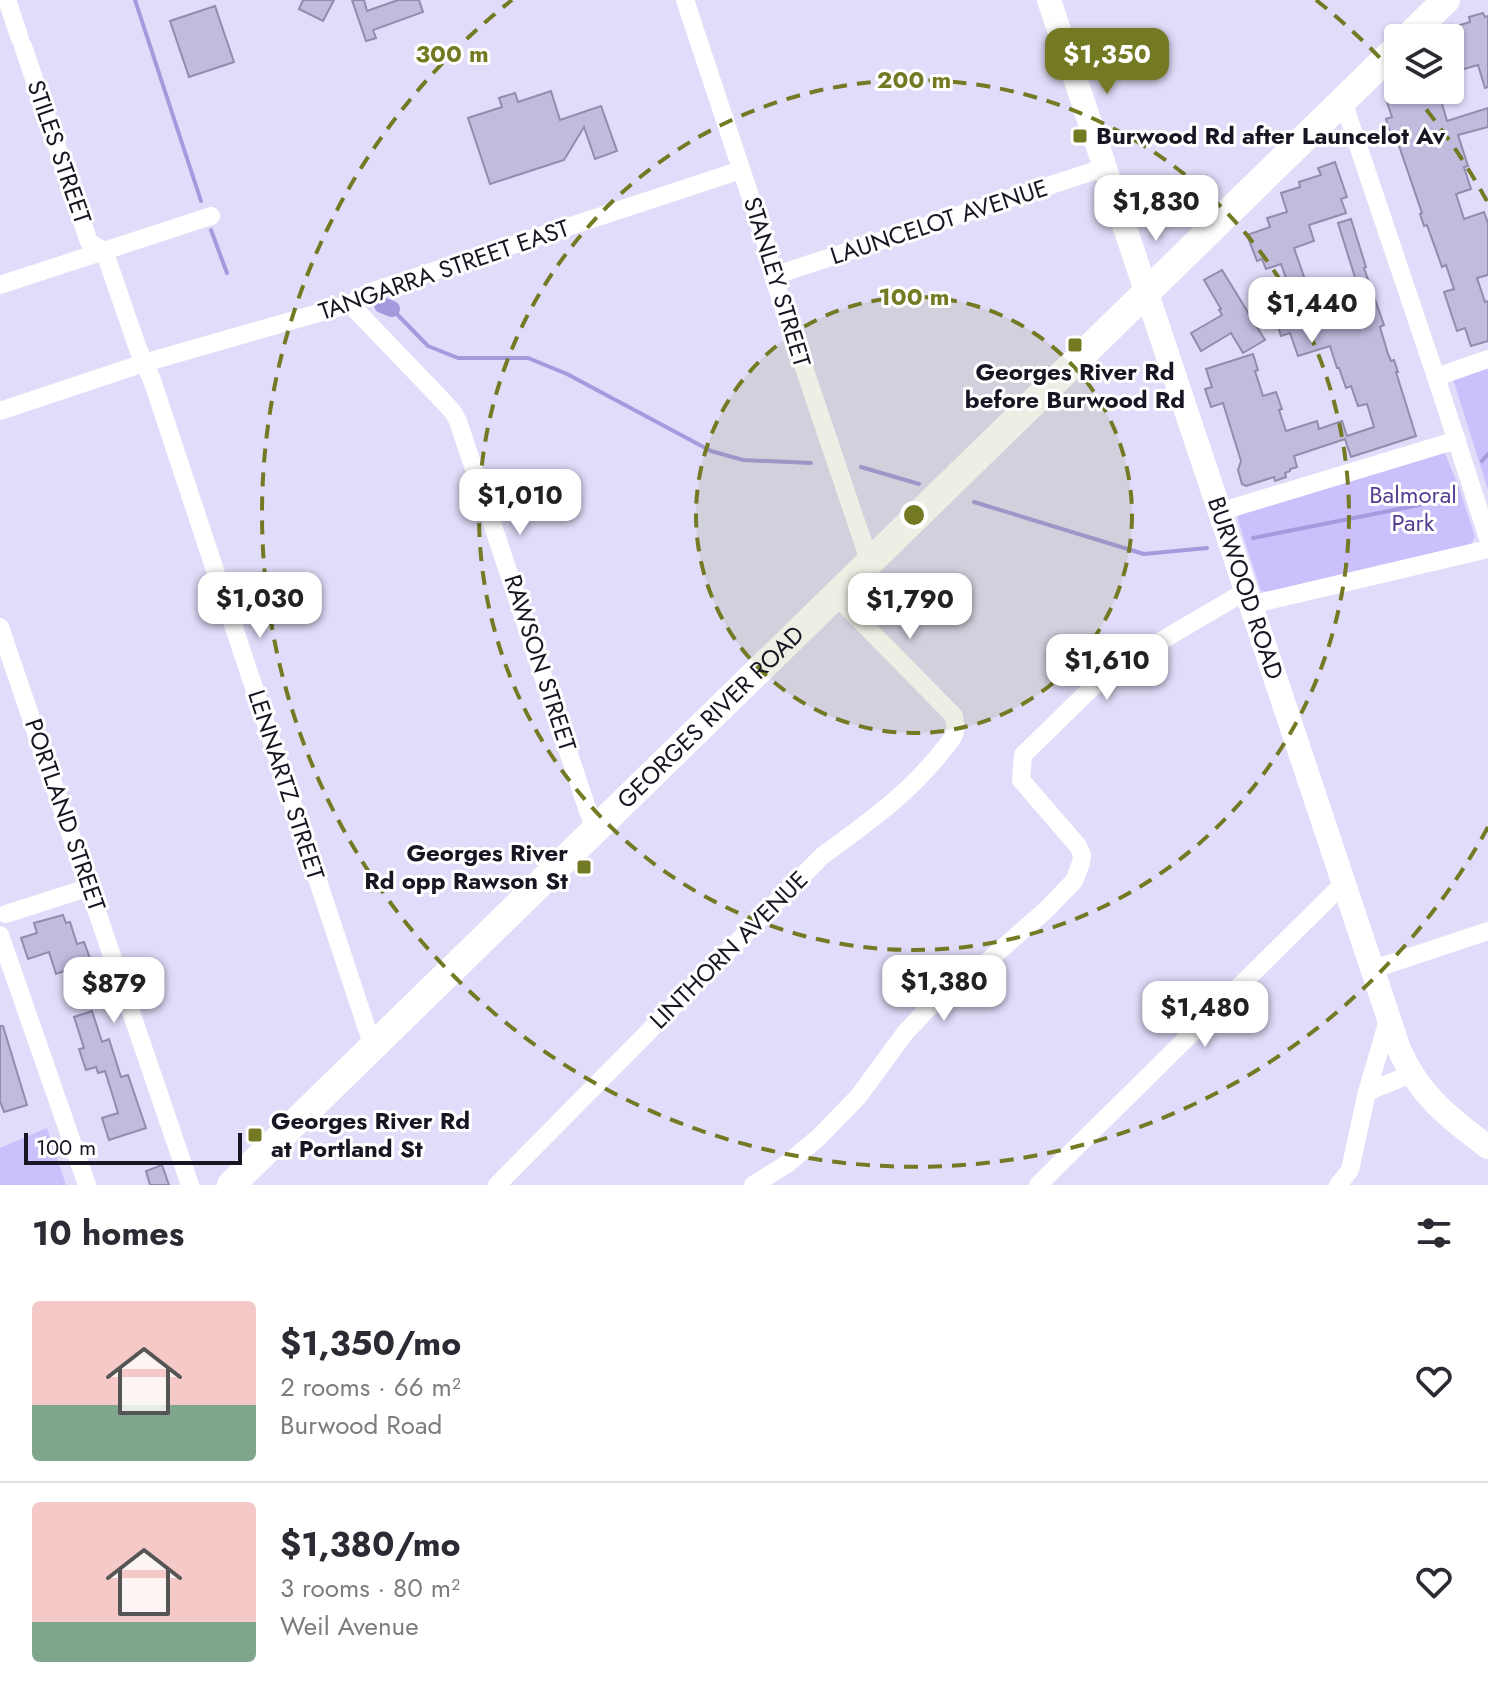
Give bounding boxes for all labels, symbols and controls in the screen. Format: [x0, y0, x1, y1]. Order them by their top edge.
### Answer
map controls [1384, 24, 1464, 104]
button: layers [1384, 24, 1464, 104]
pin: $1,350 [1042, 28, 1172, 96]
text: $1,350 [1063, 35, 1151, 73]
text: 300 m [415, 36, 489, 71]
text: 200 m [877, 62, 951, 97]
street label: STILES STREET [19, 75, 100, 228]
place label: Burwood Rd after Launcelot Av [1096, 118, 1445, 153]
marker: Burwood Rd after Launcelot Av [1071, 127, 1089, 145]
street label: LAUNCELOT AVENUE [826, 170, 1052, 273]
pin: $1,830 [1091, 175, 1221, 243]
text: $1,830 [1112, 182, 1200, 220]
street label: STANLEY STREET [735, 192, 820, 371]
street label: TANGARRA STREET EAST [314, 210, 574, 329]
pin: $1,440 [1247, 277, 1377, 345]
text: 100 m [879, 279, 949, 314]
text: $1,440 [1266, 284, 1358, 322]
marker: Georges River Rd before Burwood Rd [1066, 336, 1084, 354]
place label: Georges River Rd before Burwood Rd [965, 354, 1185, 417]
pin: $1,010 [455, 469, 585, 537]
text: $1,010 [477, 476, 563, 514]
park label: Balmoral Park [1369, 477, 1457, 540]
street label: BURWOOD ROAD [1199, 492, 1292, 684]
centre of rings [900, 501, 928, 529]
street label: RAWSON STREET [495, 570, 586, 756]
pin: $1,030 [195, 572, 325, 640]
pin: $1,790 [845, 573, 975, 641]
text: $1,030 [216, 579, 304, 617]
text: $1,790 [866, 580, 954, 618]
street label: GEORGES RIVER ROAD [609, 617, 812, 816]
pin: $1,610 [1042, 634, 1172, 702]
text: $1,610 [1064, 641, 1150, 679]
street label: LENNARTZ STREET [239, 685, 334, 884]
street label: PORTLAND STREET [16, 714, 115, 916]
place label: Georges River Rd opp Rawson St [364, 835, 568, 898]
marker: Georges River Rd opp Rawson St [575, 858, 593, 876]
street label: LINTHORN AVENUE [642, 863, 816, 1037]
pin: $1,380 [879, 955, 1009, 1023]
pin: $879 [67, 957, 161, 1025]
text: $1,380 [900, 962, 988, 1000]
text: $879 [81, 964, 147, 1002]
pin: $1,480 [1140, 981, 1270, 1049]
text: $1,480 [1160, 988, 1250, 1026]
place label: Georges River Rd at Portland St [271, 1103, 470, 1166]
marker: Georges River Rd at Portland St [246, 1126, 264, 1144]
scale bar [24, 1129, 242, 1165]
text: 100 m [36, 1131, 96, 1163]
text: 10 homes [32, 1209, 184, 1258]
icon: filters [1412, 1211, 1456, 1255]
text: $1,350/mo [280, 1319, 461, 1368]
icon: home [96, 1333, 192, 1429]
icon: heart [1412, 1359, 1456, 1403]
text: 2 rooms · 66 m² [280, 1368, 461, 1406]
text: Burwood Road [280, 1406, 442, 1444]
text: $1,380/mo [280, 1520, 461, 1569]
icon: home [96, 1534, 192, 1630]
icon: heart [1412, 1560, 1456, 1604]
text: 3 rooms · 80 m² [280, 1569, 460, 1607]
text: Weil Avenue [280, 1607, 419, 1645]

